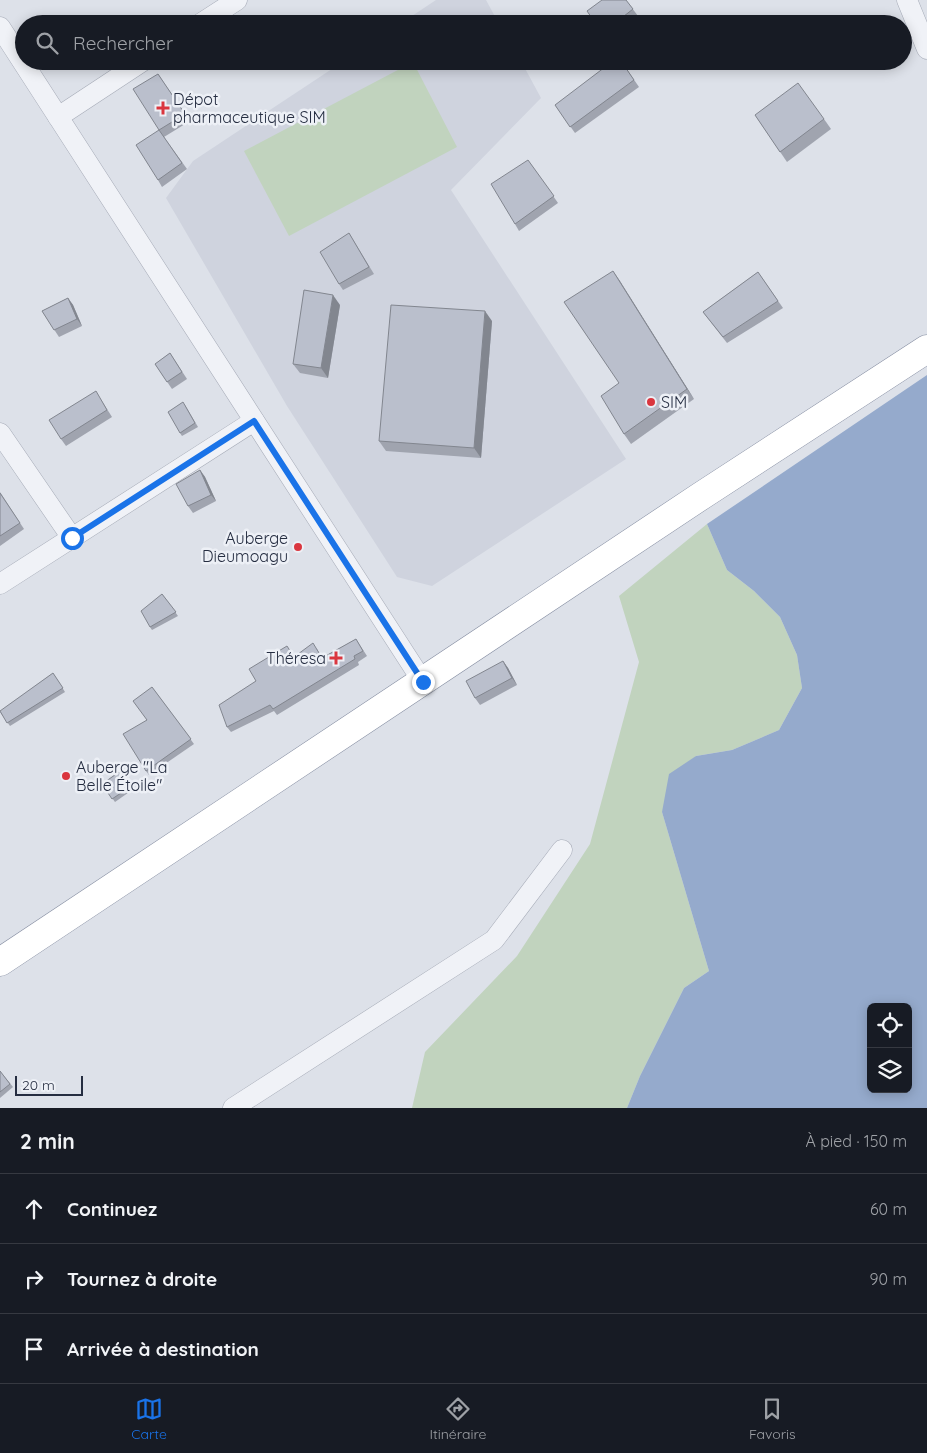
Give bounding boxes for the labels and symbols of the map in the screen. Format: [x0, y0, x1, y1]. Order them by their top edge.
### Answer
place label: Dépot pharmaceutique SIM [173, 89, 326, 127]
marker: Dépot pharmaceutique SIM [157, 102, 169, 114]
place label: SIM [661, 392, 687, 412]
marker: SIM [645, 396, 657, 408]
route start [61, 527, 84, 550]
place label: Auberge Dieumoagu [202, 528, 288, 566]
marker: Auberge Dieumoagu [292, 541, 304, 553]
place label: Théresa [266, 648, 326, 668]
marker: Théresa [330, 652, 342, 664]
route end [412, 671, 435, 694]
place label: Auberge "La Belle Étoile" [76, 757, 167, 795]
marker: Auberge "La Belle Étoile" [60, 770, 72, 782]
scale bar [15, 1073, 82, 1096]

